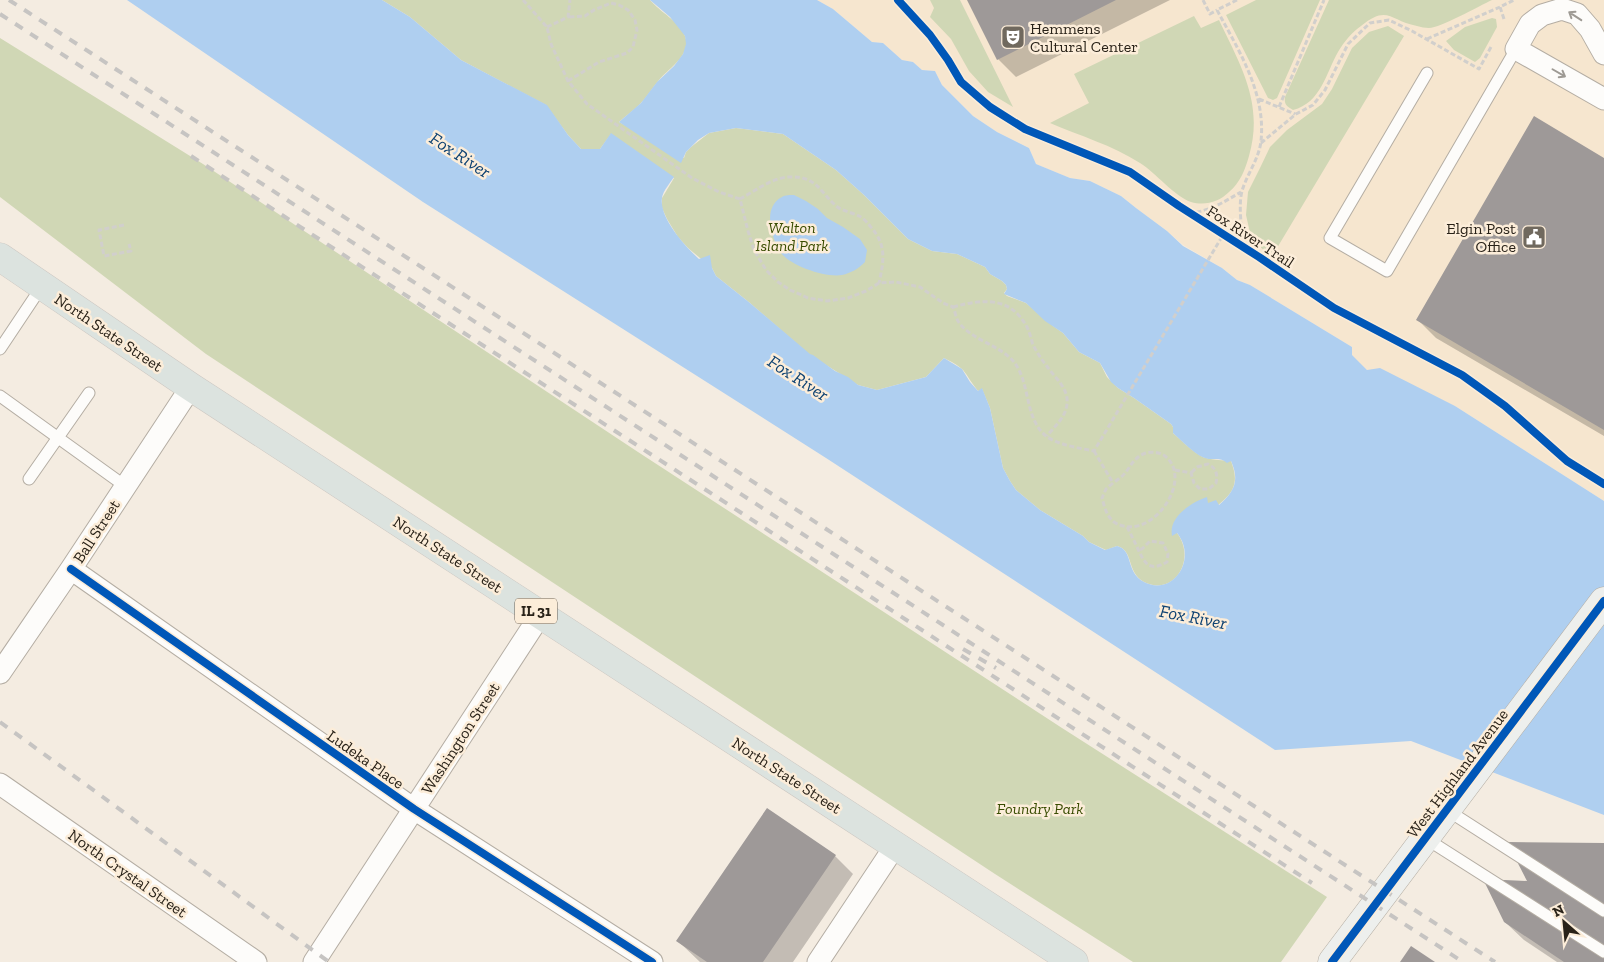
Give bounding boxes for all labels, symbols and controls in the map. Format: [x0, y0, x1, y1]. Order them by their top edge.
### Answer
one-way arrow [1569, 10, 1583, 20]
place label: Hemmens Cultural Center [1030, 19, 1138, 56]
theatre icon: Hemmens Cultural Center [1000, 24, 1026, 50]
one-way arrow [1551, 69, 1565, 79]
water label: Fox River [426, 127, 495, 183]
street label: Fox River Trail [1203, 201, 1298, 272]
park label: Walton Island Park [756, 218, 828, 255]
place label: Elgin Post Office [1446, 219, 1516, 256]
public building icon: Elgin Post Office [1521, 224, 1547, 250]
street label: North State Street [51, 289, 166, 376]
water label: Fox River [764, 350, 833, 406]
street label: Ball Street [69, 496, 124, 567]
street label: North State Street [390, 512, 506, 597]
road number: IL 31 [515, 598, 557, 624]
water label: Fox River [1158, 600, 1229, 634]
street label: Washington Street [417, 679, 504, 798]
street label: West Highland Avenue [1403, 705, 1512, 841]
street label: Ludeka Place [324, 726, 408, 793]
street label: North State Street [729, 733, 845, 818]
park label: Foundry Park [997, 799, 1083, 818]
street label: North Crystal Street [65, 825, 191, 922]
north arrow [1539, 897, 1589, 947]
text: N [1550, 901, 1567, 921]

